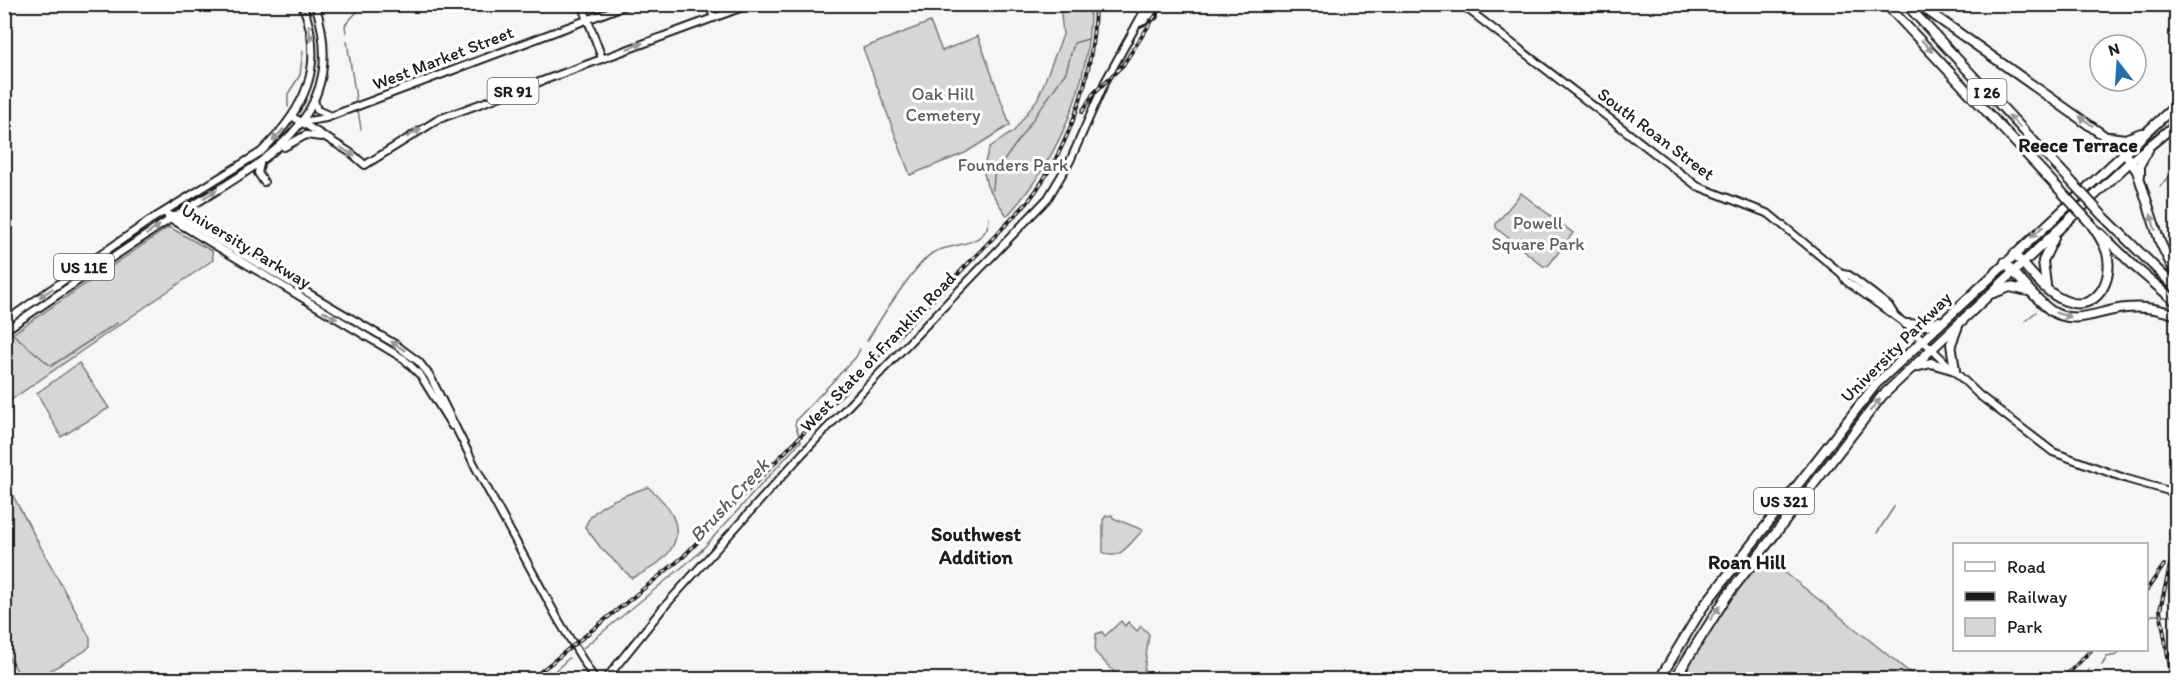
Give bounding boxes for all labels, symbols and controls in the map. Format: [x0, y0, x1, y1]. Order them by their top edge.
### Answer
street label: West Market Street [369, 21, 517, 95]
one-way arrow [305, 24, 314, 43]
north arrow [2088, 33, 2148, 93]
text: N [2106, 38, 2122, 60]
one-way arrow [1919, 39, 1933, 53]
one-way arrow [626, 41, 644, 51]
road number: SR 91 [488, 78, 538, 104]
road number: I 26 [1968, 79, 2006, 105]
park label: Oak Hill Cemetery [906, 83, 981, 126]
street label: South Roan Street [1593, 83, 1719, 185]
one-way arrow [2008, 114, 2022, 128]
one-way arrow [2078, 116, 2094, 127]
one-way arrow [271, 127, 285, 142]
one-way arrow [406, 127, 422, 138]
district label: Reece Terrace [2018, 133, 2138, 157]
one-way arrow [340, 146, 357, 157]
park label: Founders Park [958, 154, 1069, 176]
one-way arrow [202, 189, 218, 200]
street label: University Parkway [177, 199, 315, 294]
park label: Powell Square Park [1491, 212, 1585, 255]
one-way arrow [2148, 213, 2157, 231]
one-way arrow [144, 224, 160, 236]
one-way arrow [2030, 225, 2045, 239]
road number: US 11E [54, 254, 114, 280]
street label: West State of Franklin Road [796, 267, 961, 437]
one-way arrow [39, 287, 55, 299]
street label: University Parkway [1836, 287, 1956, 407]
one-way arrow [322, 309, 339, 319]
one-way arrow [2054, 311, 2072, 320]
one-way arrow [390, 340, 406, 351]
one-way arrow [1869, 397, 1882, 413]
water label: Brush Creek [684, 452, 775, 547]
road number: US 321 [1754, 488, 1814, 514]
district label: Southwest Addition [931, 522, 1021, 569]
legend [1953, 543, 2148, 651]
district label: Roan Hill [1708, 550, 1786, 574]
text: Road [2007, 556, 2046, 578]
text: Railway [2007, 586, 2068, 608]
one-way arrow [1709, 606, 1721, 622]
text: Park [2007, 616, 2042, 638]

